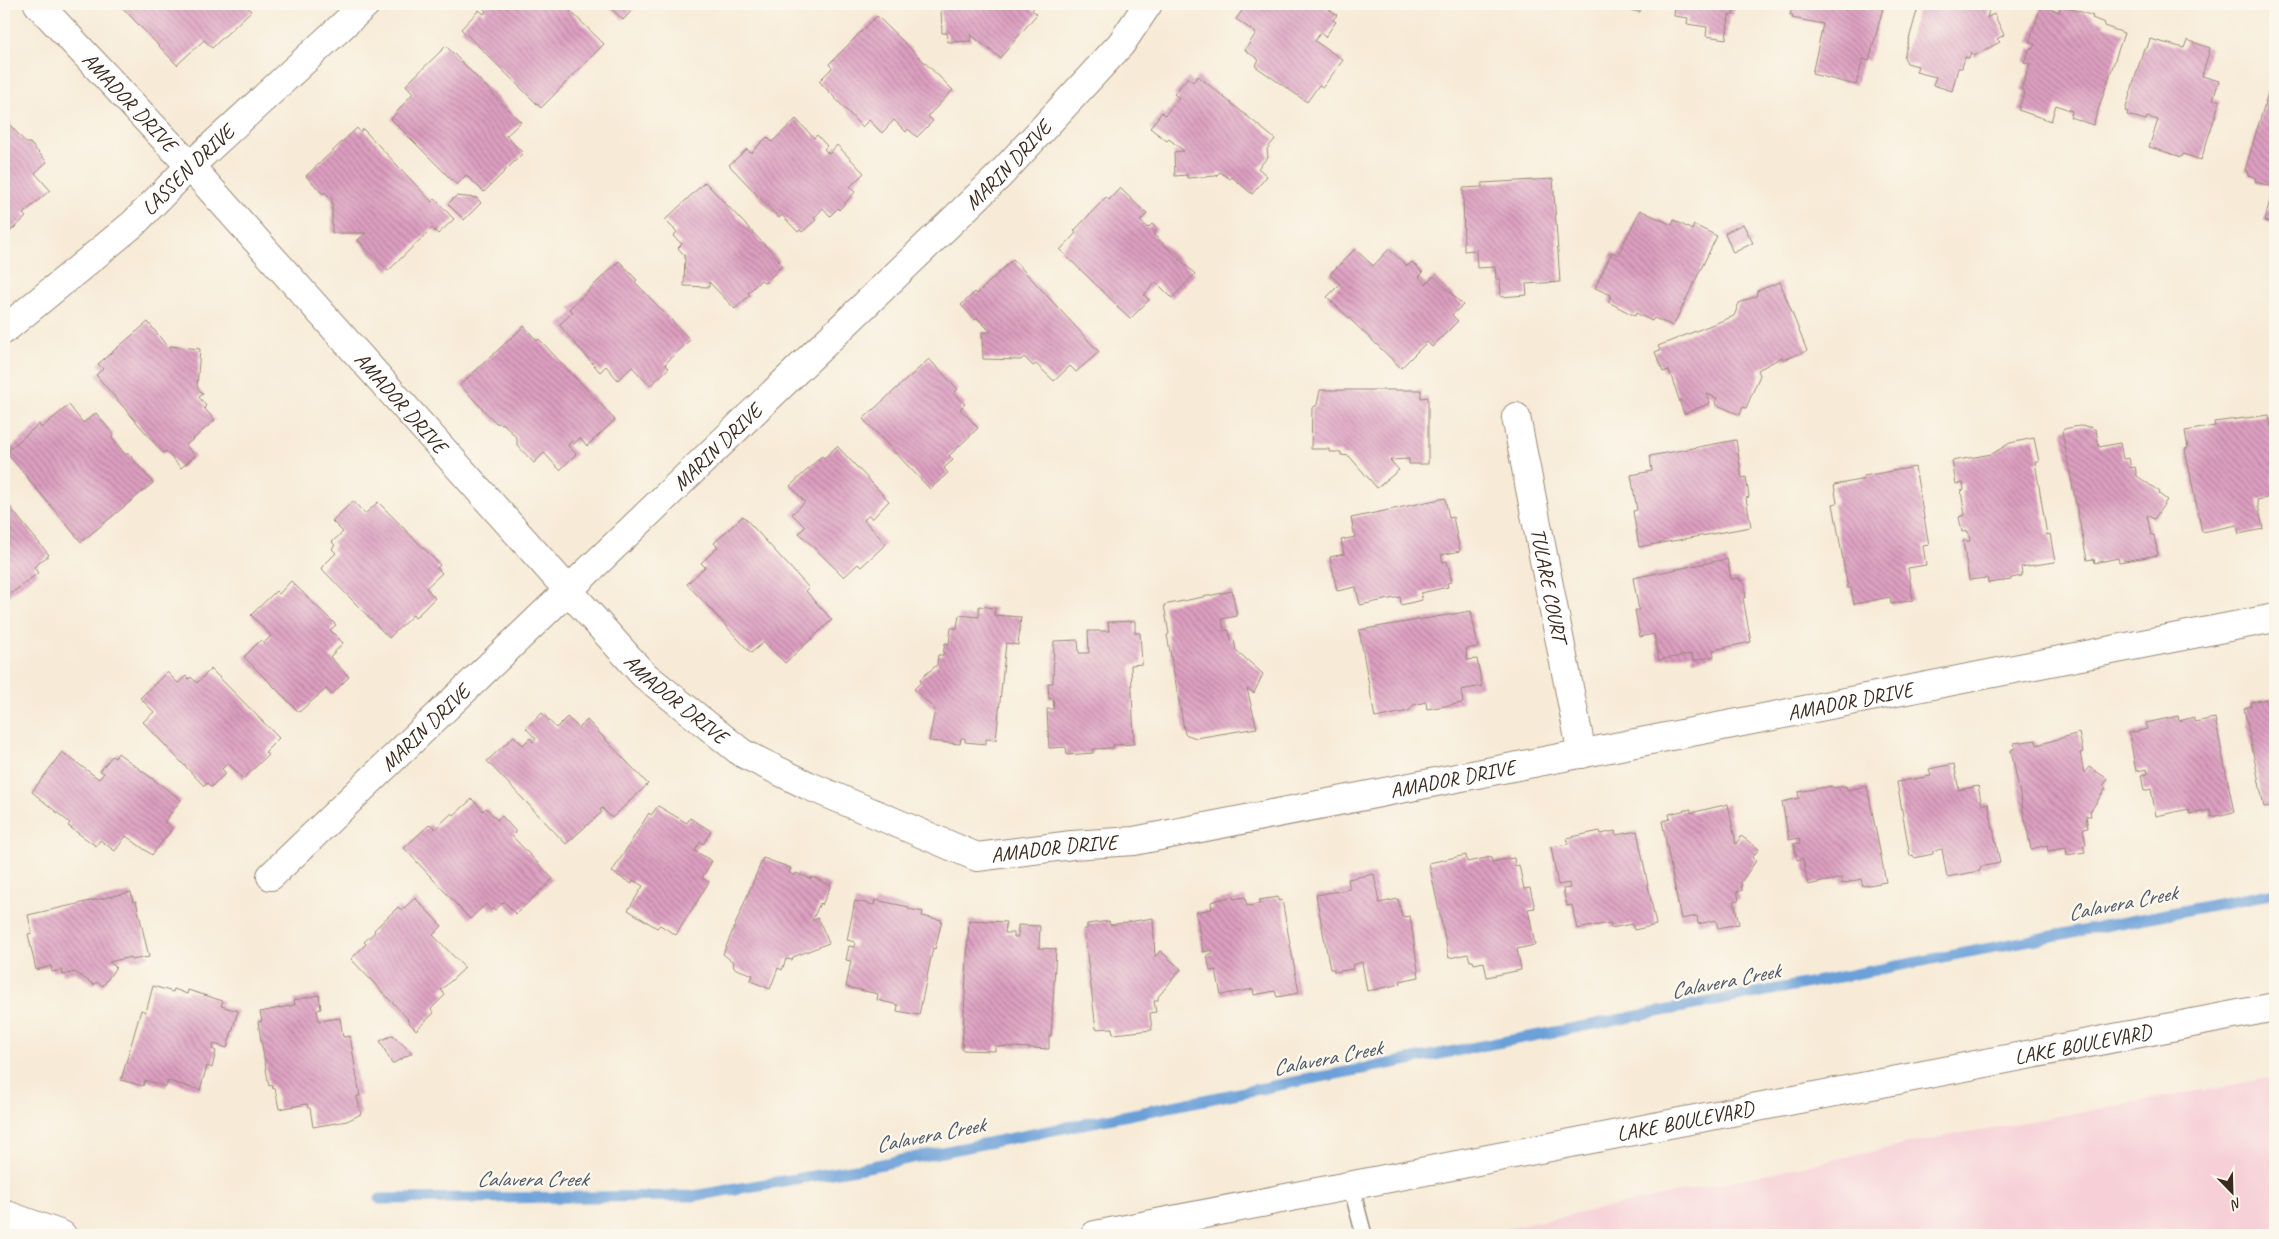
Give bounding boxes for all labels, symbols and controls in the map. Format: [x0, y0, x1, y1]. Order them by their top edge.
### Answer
street label: AMADOR DRIVE [77, 47, 184, 159]
street label: MARIN DRIVE [959, 113, 1059, 215]
street label: LASSEN DRIVE [136, 117, 242, 221]
street label: AMADOR DRIVE [349, 346, 454, 460]
street label: MARIN DRIVE [667, 396, 769, 496]
street label: TULARE COURT [1525, 526, 1574, 649]
street label: AMADOR DRIVE [618, 649, 735, 751]
street label: AMADOR DRIVE [1785, 676, 1917, 726]
street label: MARIN DRIVE [375, 677, 477, 776]
street label: AMADOR DRIVE [1388, 753, 1520, 804]
street label: AMADOR DRIVE [989, 829, 1120, 868]
water label: Calavera Creek [2065, 878, 2183, 927]
water label: Calavera Creek [1668, 956, 1786, 1005]
street label: LAKE BOULEVARD [2012, 1018, 2155, 1070]
water label: Calavera Creek [1270, 1033, 1388, 1082]
street label: LAKE BOULEVARD [1614, 1095, 1758, 1147]
water label: Calavera Creek [873, 1110, 991, 1159]
water label: Calavera Creek [477, 1165, 591, 1193]
north arrow [2206, 1166, 2256, 1216]
text: N [2227, 1194, 2244, 1214]

